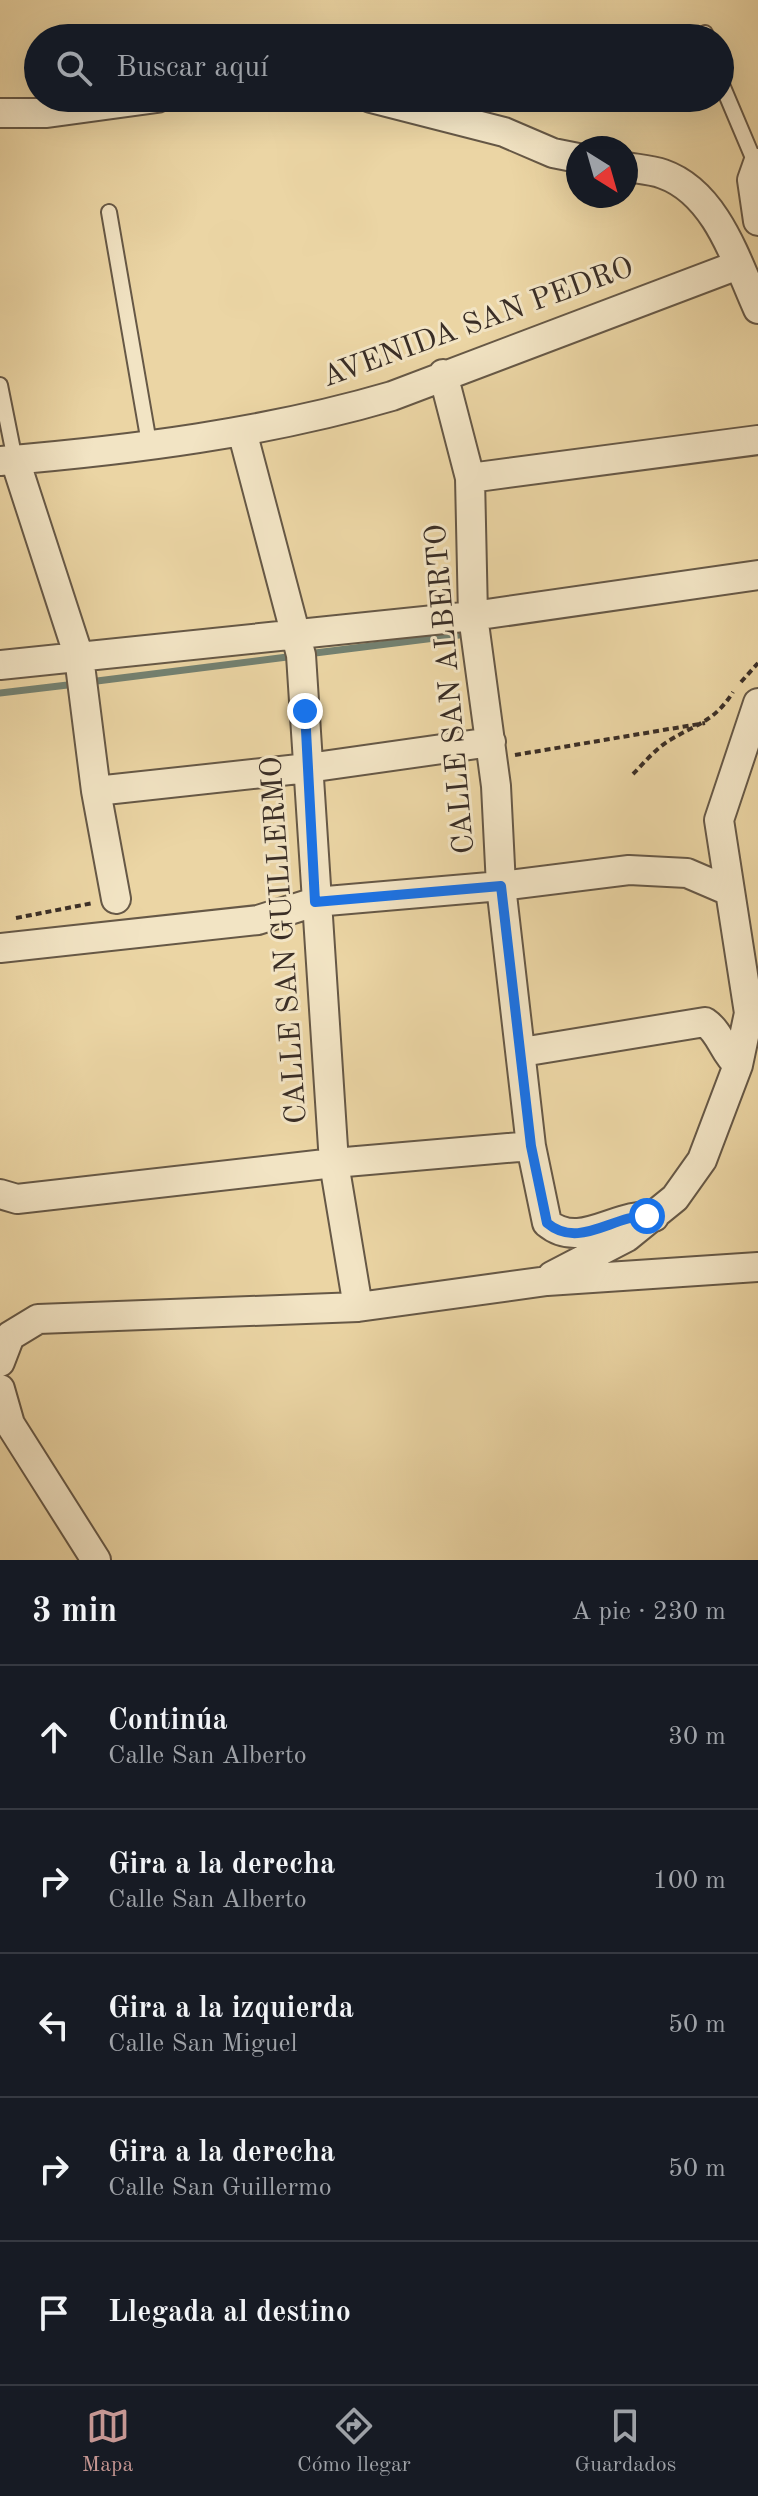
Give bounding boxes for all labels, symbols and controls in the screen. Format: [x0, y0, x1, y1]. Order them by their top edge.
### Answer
search box [24, 24, 734, 112]
icon: search [52, 46, 96, 90]
text: Buscar aquí [116, 53, 268, 83]
north arrow [566, 136, 638, 208]
street label: AVENIDA SAN PEDRO [318, 253, 638, 393]
street label: CALLE SAN ALBERTO [422, 523, 480, 855]
route end [287, 693, 323, 729]
street label: CALLE SAN GUILLERMO [257, 755, 313, 1125]
route start [629, 1198, 665, 1234]
text: 3 min [32, 1595, 117, 1629]
text: A pie · 230 m [571, 1599, 726, 1625]
text: Continúa [108, 1706, 228, 1736]
icon: ahead [32, 1715, 76, 1759]
text: 30 m [668, 1724, 726, 1750]
text: Calle San Alberto [108, 1743, 307, 1769]
text: Gira a la derecha [108, 1850, 335, 1880]
icon: right [32, 1859, 76, 1903]
text: 100 m [653, 1868, 726, 1894]
text: Calle San Alberto [108, 1887, 307, 1913]
text: Gira a la izquierda [108, 1994, 354, 2024]
icon: left [32, 2003, 76, 2047]
text: 50 m [668, 2012, 726, 2038]
text: Calle San Miguel [108, 2031, 298, 2057]
text: Gira a la derecha [108, 2138, 335, 2168]
icon: right [32, 2147, 76, 2191]
text: 50 m [668, 2156, 726, 2182]
text: Calle San Guillermo [108, 2175, 332, 2201]
icon: arrive [32, 2291, 76, 2335]
text: Llegada al destino [108, 2298, 351, 2328]
tab: Mapa [82, 2404, 133, 2479]
tab: Cómo llegar [297, 2404, 411, 2479]
tab: Guardados [574, 2404, 676, 2479]

